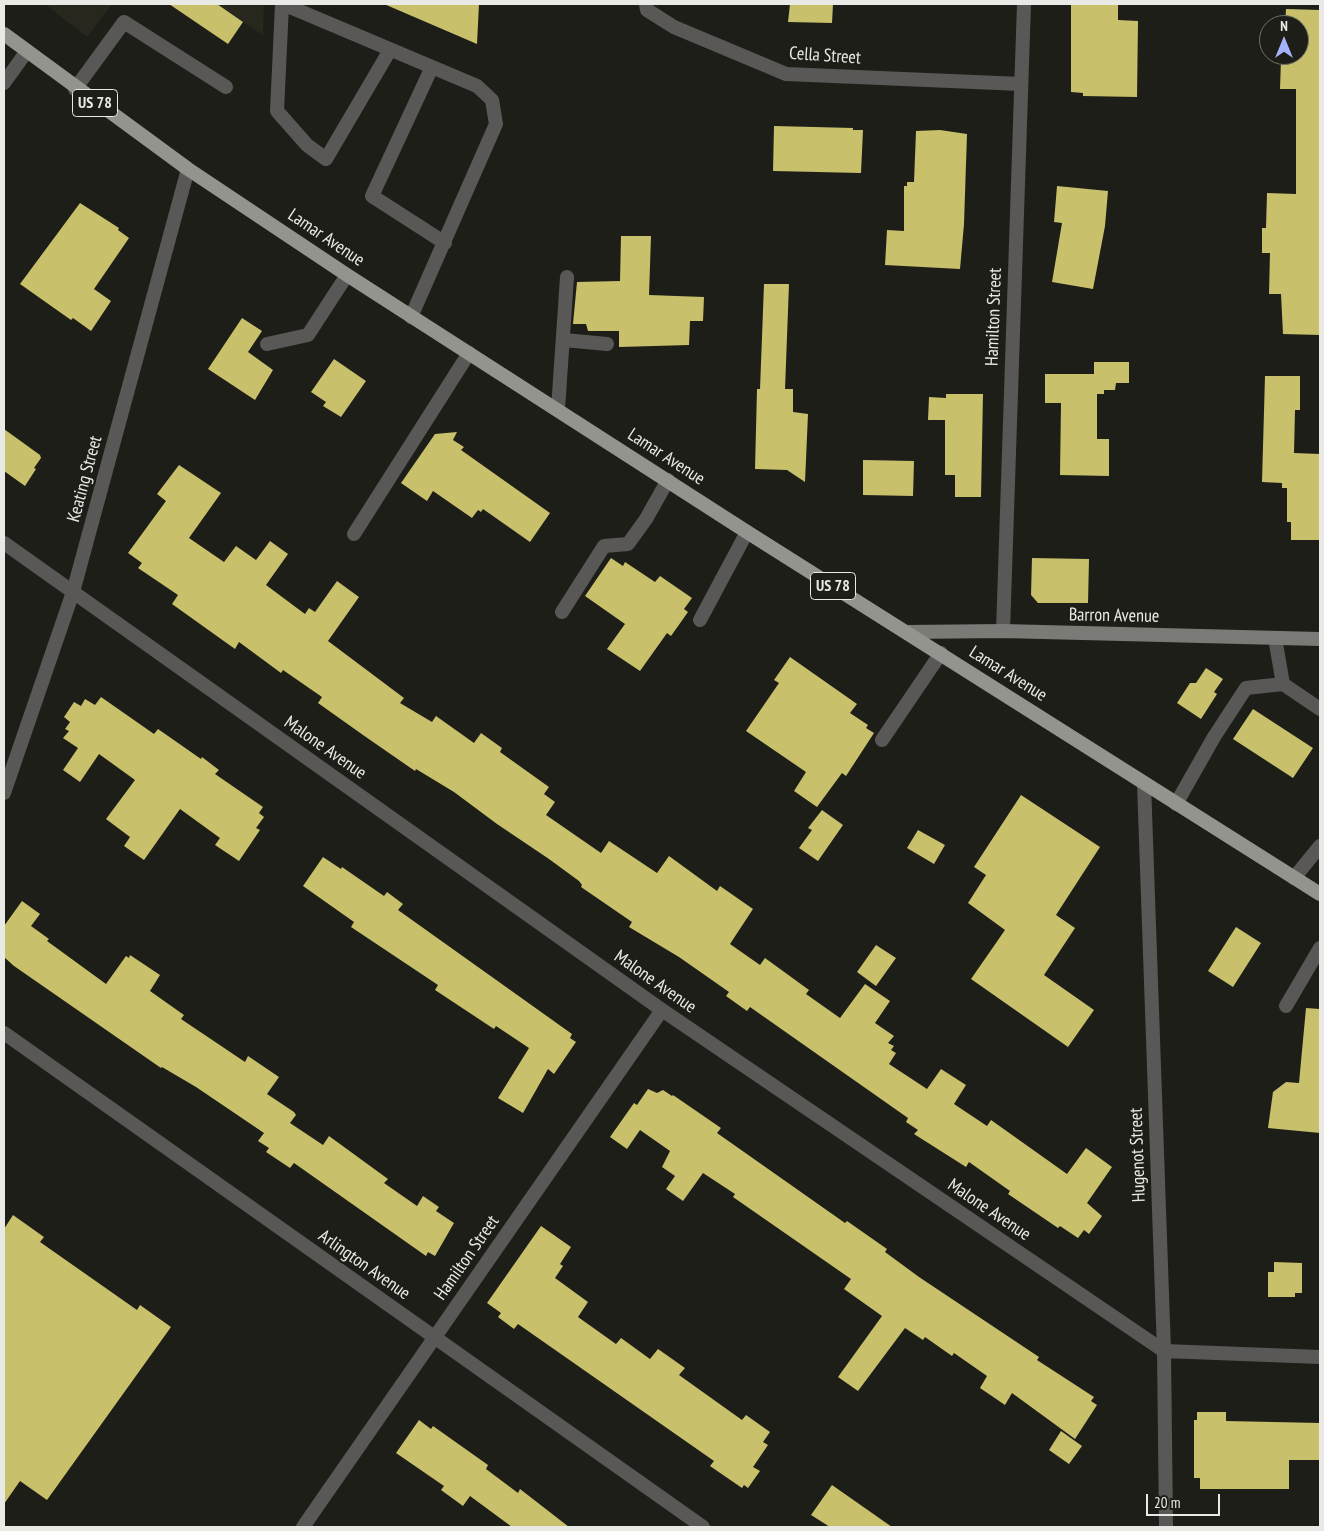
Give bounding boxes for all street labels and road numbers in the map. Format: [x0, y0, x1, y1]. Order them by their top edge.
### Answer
street label: Cella Street [788, 43, 862, 69]
road number: US 78 [72, 90, 118, 116]
street label: Lamar Avenue [284, 205, 368, 271]
street label: Hamilton Street [981, 268, 1007, 366]
street label: Lamar Avenue [623, 424, 709, 490]
street label: Keating Street [63, 434, 107, 524]
road number: US 78 [810, 572, 856, 600]
street label: Barron Avenue [1069, 604, 1159, 628]
street label: Lamar Avenue [965, 642, 1051, 706]
street label: Malone Avenue [280, 712, 370, 784]
street label: Malone Avenue [610, 946, 700, 1018]
street label: Hugenot Street [1126, 1107, 1150, 1203]
street label: Malone Avenue [943, 1174, 1035, 1246]
street label: Hamilton Street [430, 1212, 504, 1304]
street label: Arlington Avenue [314, 1225, 414, 1305]

